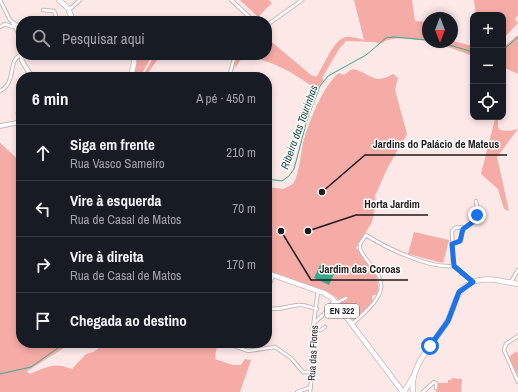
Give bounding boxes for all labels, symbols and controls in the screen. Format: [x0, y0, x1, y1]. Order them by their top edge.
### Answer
north arrow [422, 12, 458, 48]
map controls [470, 12, 506, 120]
button: + [470, 12, 506, 48]
search box [16, 16, 272, 60]
icon: search [30, 27, 52, 49]
text: Pesquisar aqui [62, 28, 145, 49]
button: − [470, 48, 506, 84]
water label: Ribeira das Tourinhas [277, 83, 321, 171]
button: locate [470, 84, 506, 120]
text: 6 min [32, 87, 68, 110]
text: A pé · 450 m [196, 90, 256, 107]
callout: Jardins do Palácio de Mateus [365, 132, 507, 155]
text: Siga em frente [70, 134, 155, 155]
text: Jardins do Palácio de Mateus [373, 137, 499, 151]
icon: ahead [32, 142, 54, 164]
text: 210 m [226, 144, 256, 161]
text: Rua Vasco Sameiro [70, 155, 165, 172]
text: Vire à esquerda [70, 190, 161, 211]
callout: Horta Jardim [356, 192, 428, 215]
text: Horta Jardim [364, 197, 420, 211]
icon: left [32, 198, 54, 220]
text: 70 m [232, 200, 256, 217]
route end [468, 206, 486, 224]
text: Rua de Casal de Matos [70, 211, 181, 228]
text: Vire à direita [70, 246, 144, 267]
icon: right [32, 254, 54, 276]
text: 170 m [226, 256, 256, 273]
callout: Jardim das Coroas [311, 257, 408, 280]
text: Jardim das Coroas [319, 262, 401, 276]
text: Rua de Casal de Matos [70, 267, 181, 284]
road number: EN 322 [325, 304, 359, 318]
icon: arrive [32, 310, 54, 332]
text: Chegada ao destino [70, 310, 187, 331]
street label: Rua das Flores [305, 325, 321, 381]
route start [421, 337, 439, 355]

